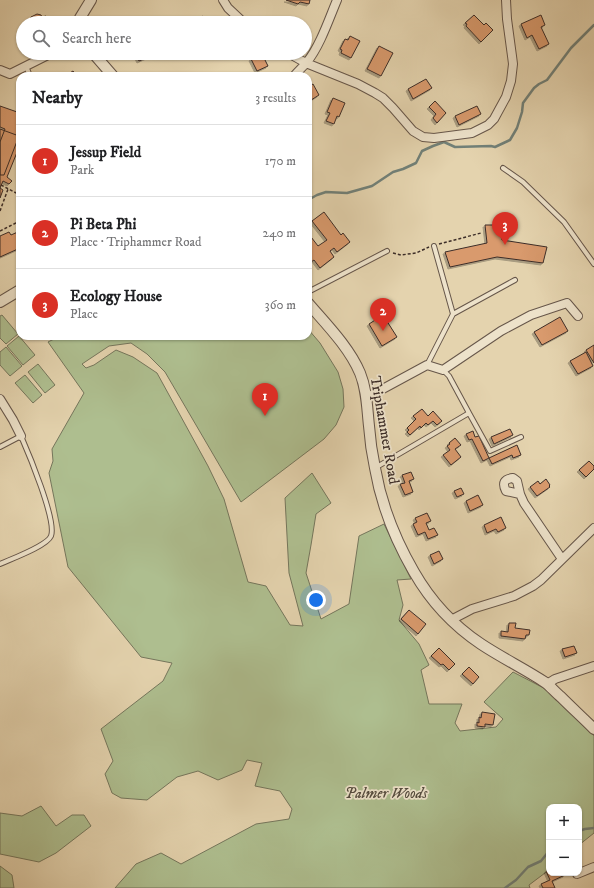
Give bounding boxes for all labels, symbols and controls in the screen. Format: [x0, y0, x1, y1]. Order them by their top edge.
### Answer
search box [16, 16, 312, 60]
icon: search [30, 27, 52, 49]
text: Search here [62, 29, 131, 48]
text: Nearby [32, 87, 82, 109]
text: 3 results [255, 90, 296, 106]
text: Jessup Field [70, 143, 141, 162]
text: 1 [43, 153, 47, 169]
text: 170 m [265, 153, 296, 169]
text: Park [70, 162, 94, 178]
pin: 3 [492, 212, 518, 245]
text: Pi Beta Phi [70, 215, 136, 234]
text: 2 [42, 225, 48, 241]
text: 240 m [263, 225, 296, 241]
text: Place · Triphammer Road [70, 234, 202, 250]
text: Ecology House [70, 287, 162, 306]
text: 3 [43, 297, 47, 313]
text: 360 m [265, 297, 296, 313]
pin: 2 [370, 298, 396, 331]
text: Place [70, 306, 98, 322]
street label: Triphammer Road [366, 375, 403, 486]
pin: 1 [252, 383, 278, 416]
your location [306, 590, 326, 610]
park label: Palmer Woods [345, 784, 428, 803]
map controls [546, 804, 582, 876]
button: + [546, 804, 582, 840]
button: − [546, 840, 582, 876]

